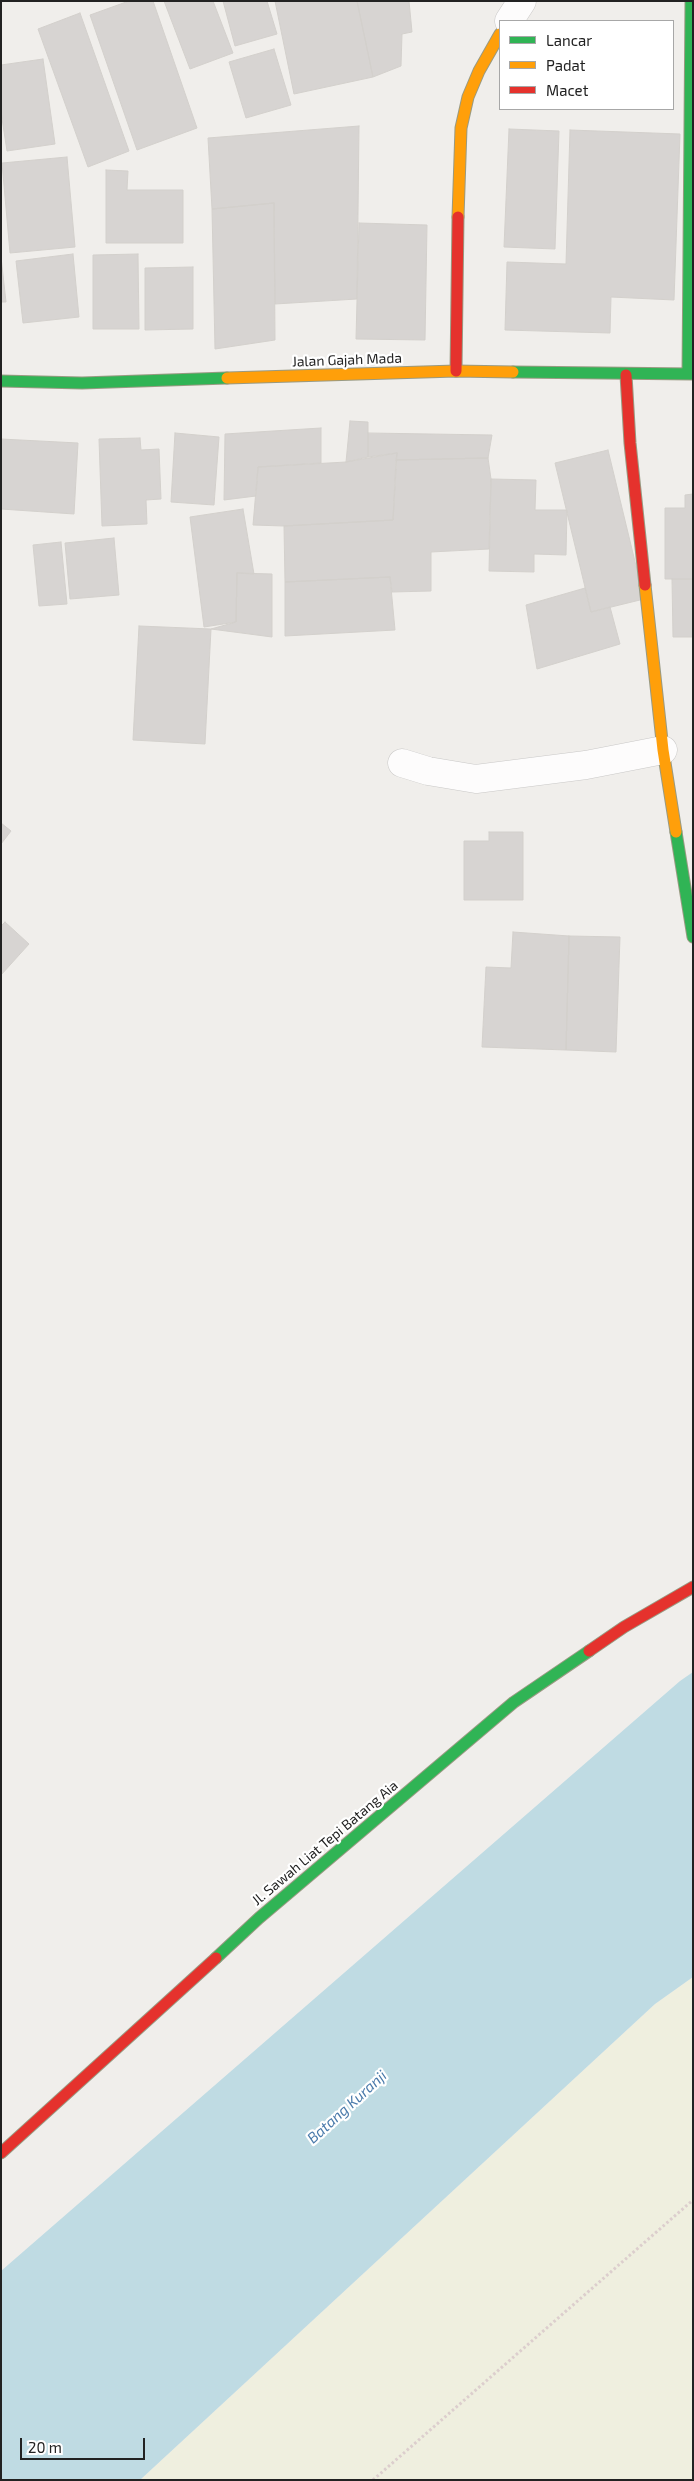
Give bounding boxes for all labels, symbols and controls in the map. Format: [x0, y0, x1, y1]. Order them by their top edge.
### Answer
legend [499, 20, 674, 110]
text: Lancar [546, 31, 592, 49]
text: Padat [546, 56, 586, 74]
text: Macet [546, 81, 588, 99]
street label: Jalan Gajah Mada [292, 350, 402, 370]
street label: Jl. Sawah Liat Tepi Batang Aia [249, 1777, 401, 1909]
water label: Batang Kuranji [304, 2067, 390, 2147]
scale bar [22, 2428, 148, 2460]
text: 20 m [28, 2438, 62, 2456]

